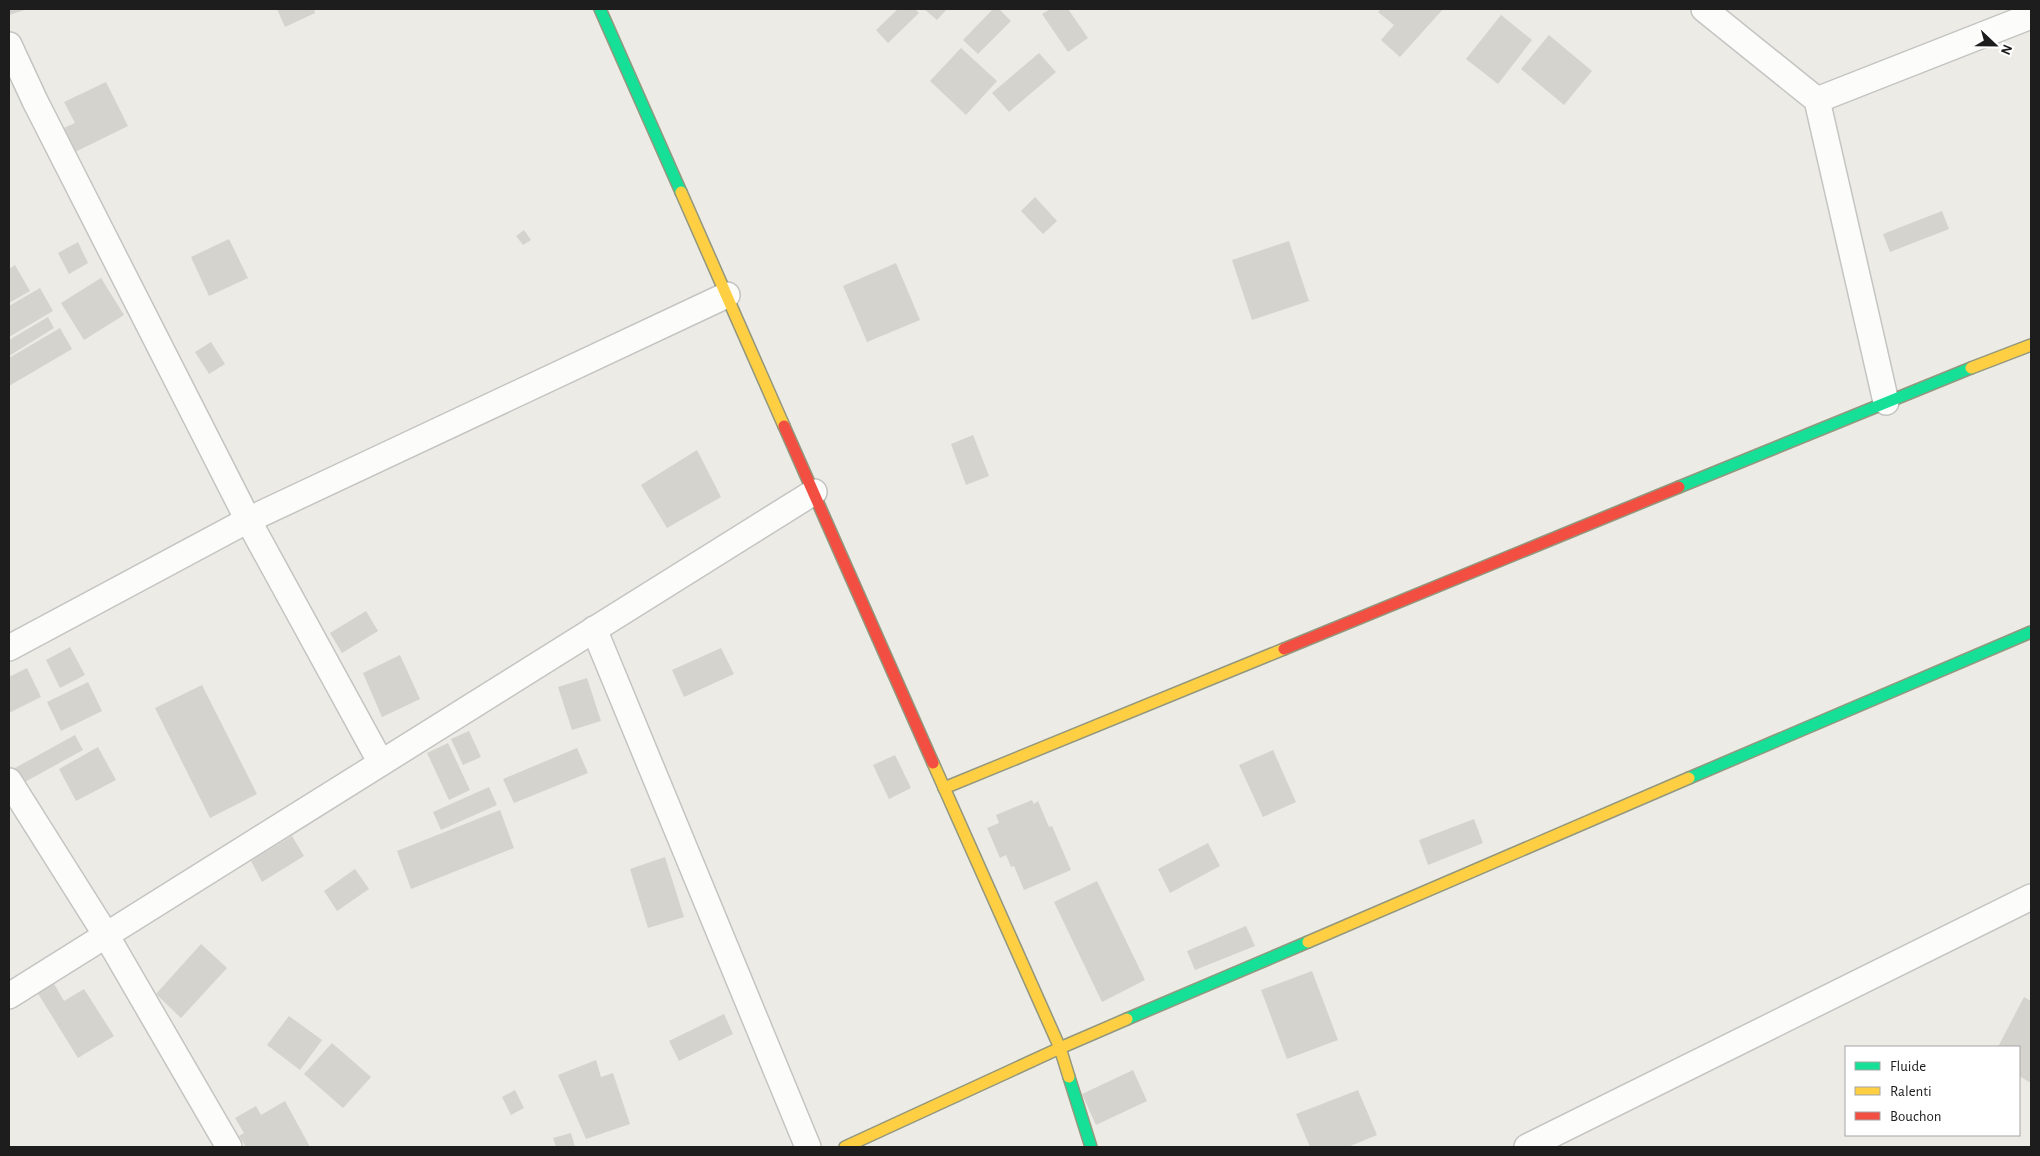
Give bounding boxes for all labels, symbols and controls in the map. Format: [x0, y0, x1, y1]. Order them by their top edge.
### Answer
north arrow [1970, 20, 2020, 70]
text: N [1998, 42, 2014, 57]
legend [1845, 1046, 2020, 1136]
text: Fluide [1890, 1059, 1926, 1074]
text: Ralenti [1890, 1084, 1932, 1099]
text: Bouchon [1890, 1109, 1941, 1124]

